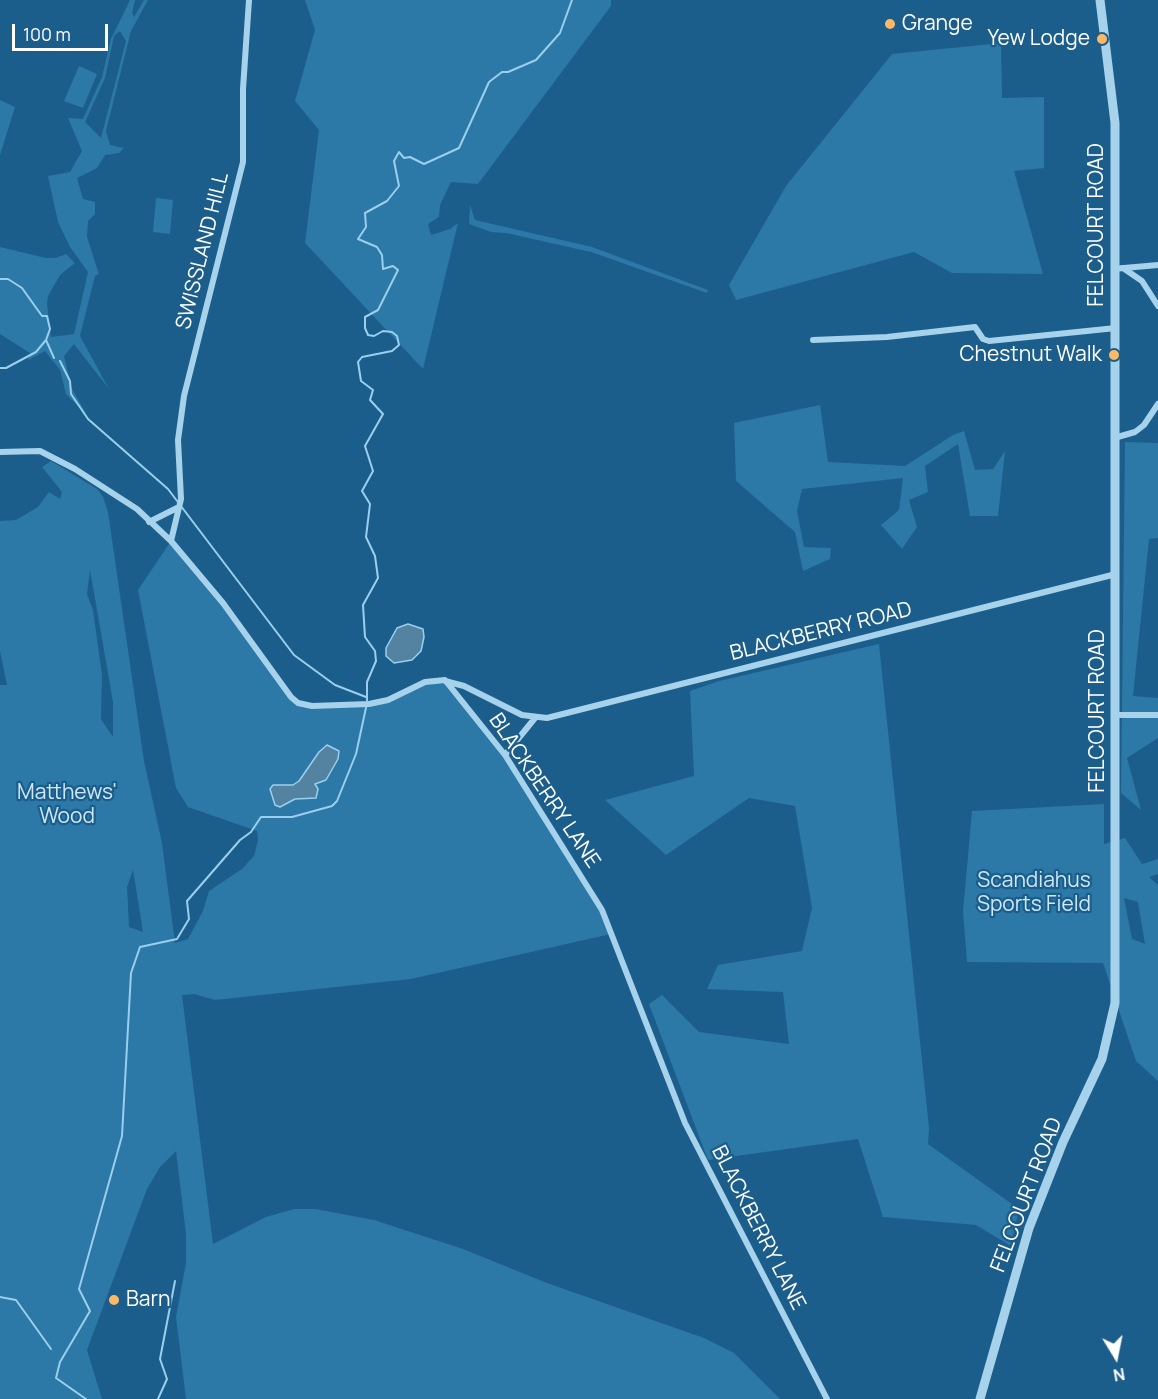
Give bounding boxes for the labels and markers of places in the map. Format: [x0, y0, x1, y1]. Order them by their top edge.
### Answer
place label: Grange [902, 11, 973, 37]
marker: Grange [883, 17, 897, 31]
place label: Yew Lodge [988, 26, 1090, 52]
marker: Yew Lodge [1095, 32, 1109, 46]
place label: Chestnut Walk [960, 342, 1102, 368]
marker: Chestnut Walk [1107, 348, 1121, 362]
place label: Barn [126, 1287, 171, 1313]
marker: Barn [107, 1293, 121, 1307]

